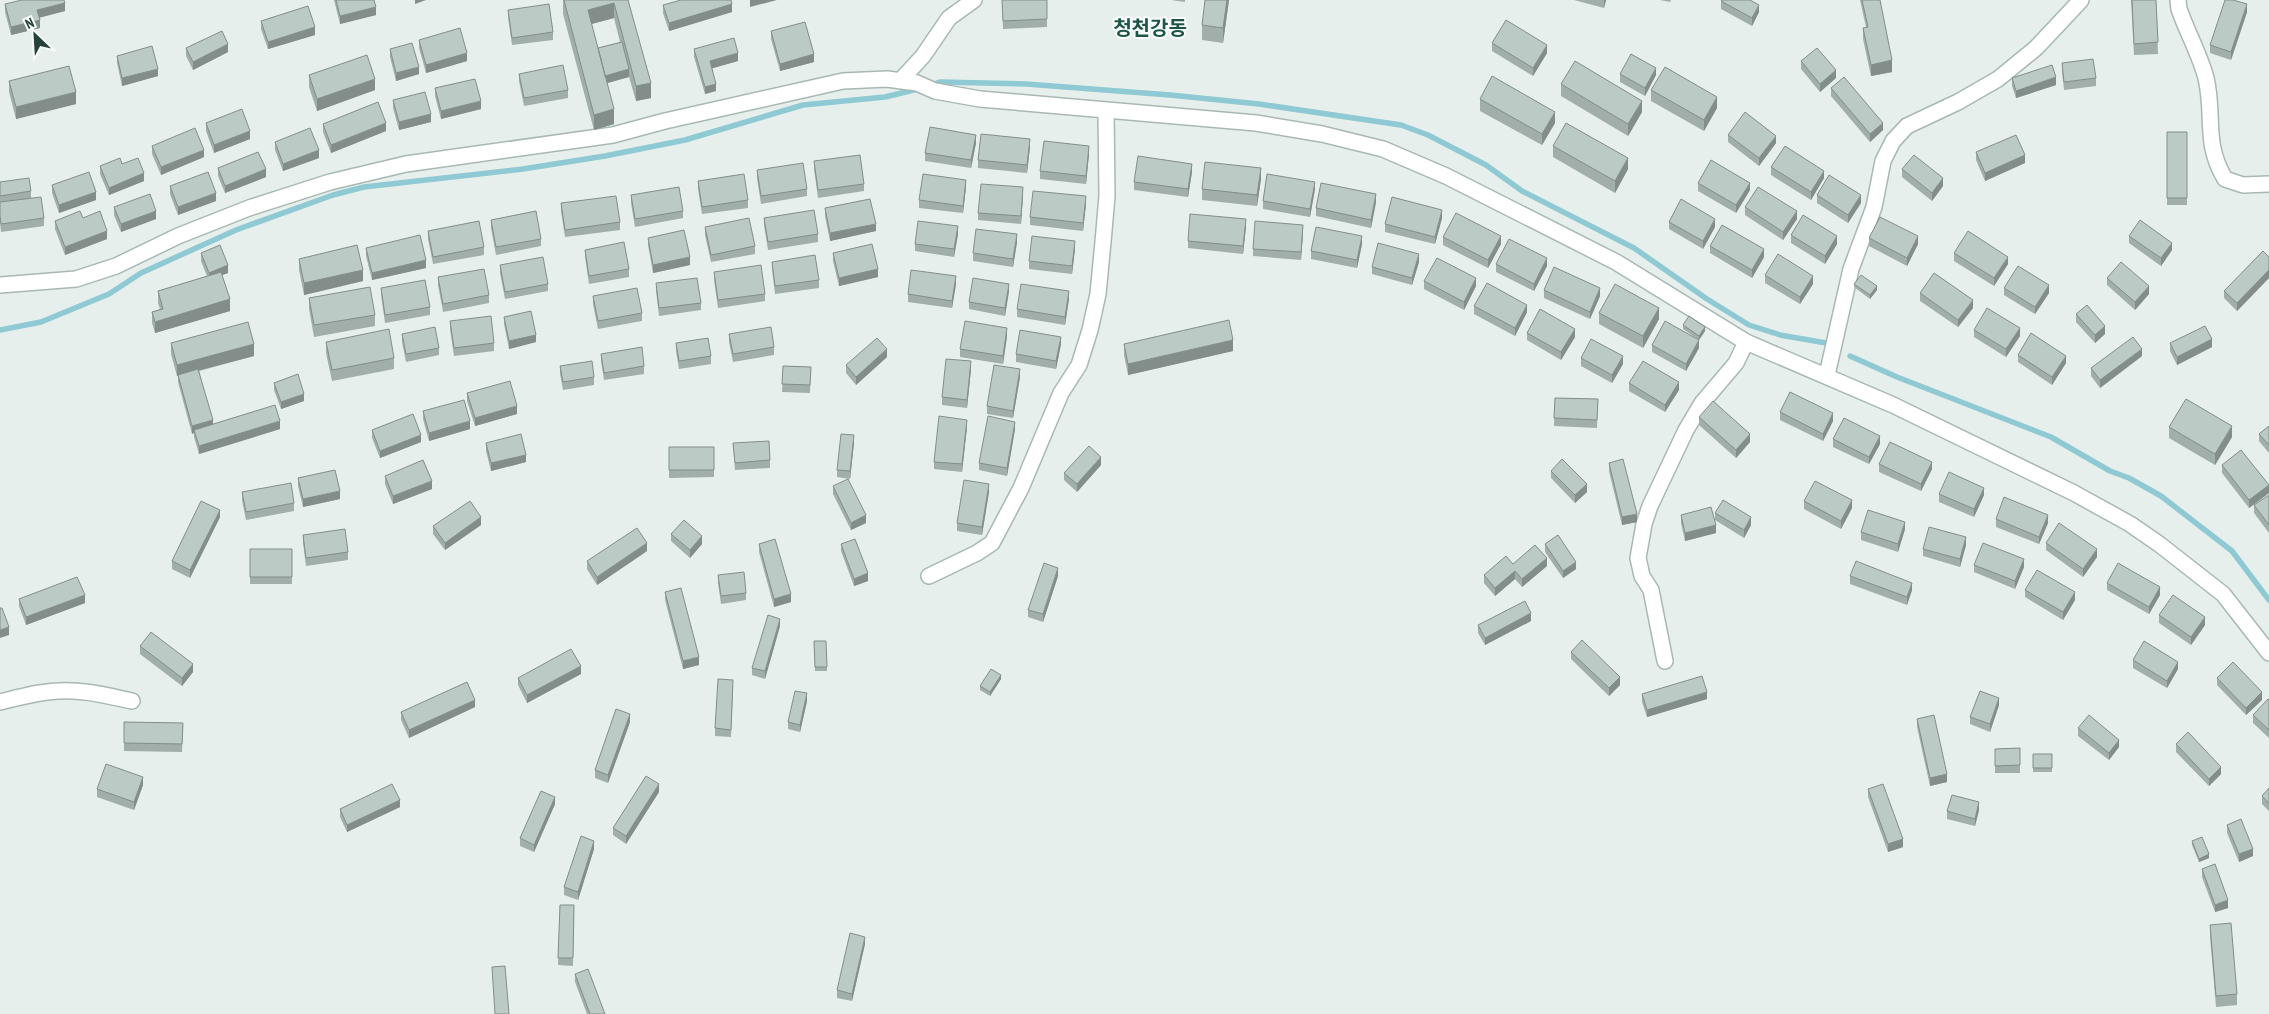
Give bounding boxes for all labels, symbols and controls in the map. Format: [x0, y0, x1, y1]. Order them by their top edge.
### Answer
north arrow [10, 10, 60, 60]
text: N [22, 13, 37, 33]
district label: 청천강동 [1113, 15, 1187, 41]

